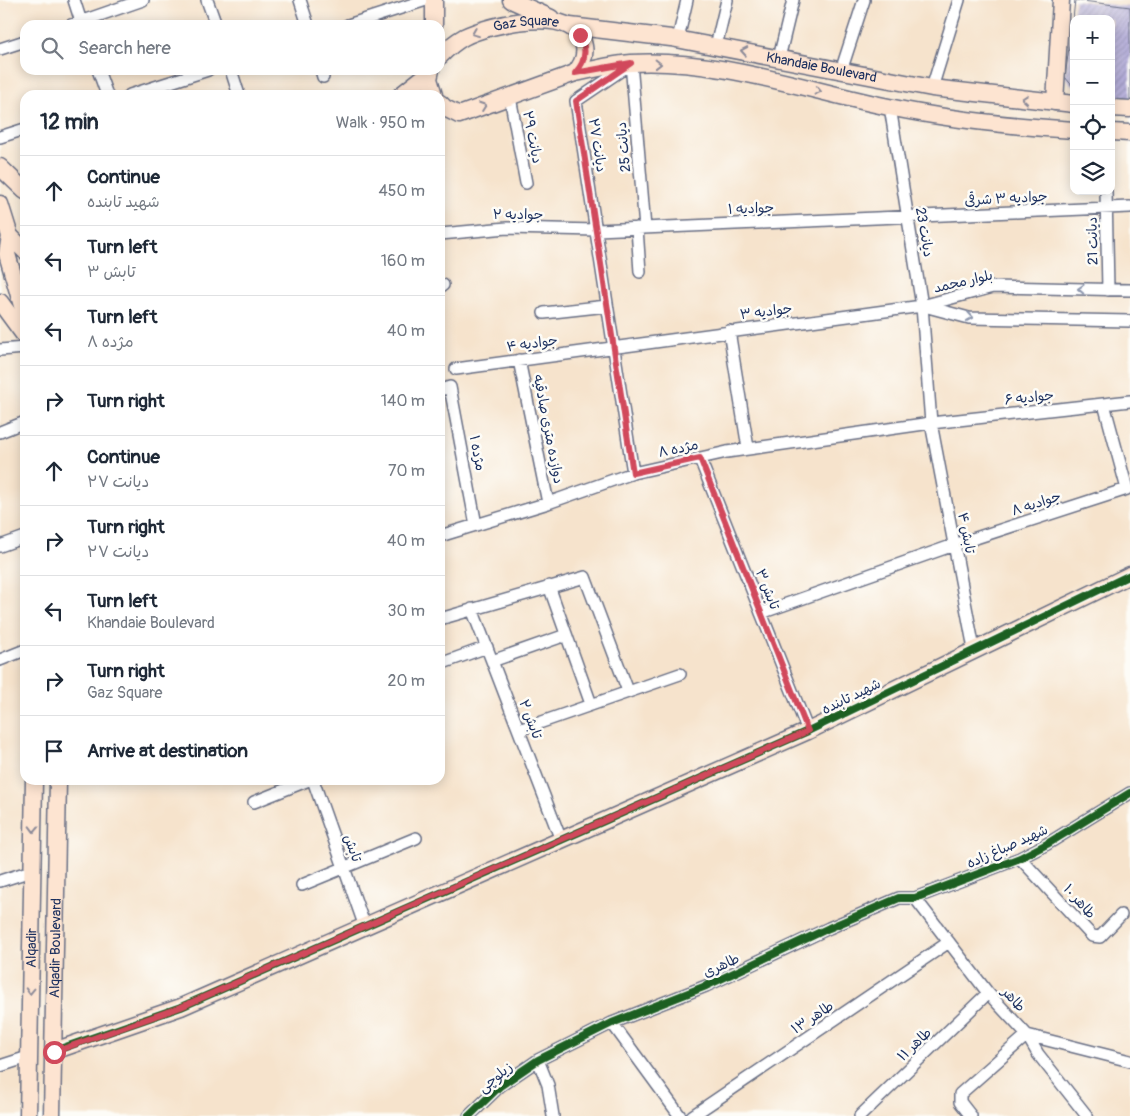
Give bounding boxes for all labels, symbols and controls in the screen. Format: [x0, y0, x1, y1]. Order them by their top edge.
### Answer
street label: Gaz Square [491, 12, 561, 35]
map controls [1070, 15, 1115, 195]
button: + [1070, 15, 1115, 60]
search box [20, 20, 445, 75]
route end [569, 24, 592, 47]
one-way arrow [471, 26, 480, 37]
icon: search [38, 34, 66, 62]
text: Search here [78, 36, 171, 60]
one-way arrow [740, 47, 749, 57]
street label: Khandaie Boulevard [765, 48, 878, 86]
one-way arrow [654, 58, 662, 69]
button: − [1070, 60, 1115, 105]
one-way arrow [813, 85, 822, 96]
one-way arrow [1021, 94, 1029, 105]
one-way arrow [479, 102, 487, 112]
button: locate [1070, 105, 1115, 150]
text: 12 min [40, 109, 99, 136]
street label: دیانت ۲۹ [519, 109, 546, 165]
text: Walk · 950 m [336, 113, 425, 133]
street label: دیانت ۲۷ [585, 117, 610, 173]
street label: دیانت 25 [613, 121, 634, 173]
button: layers [1070, 150, 1115, 195]
text: Continue [87, 165, 160, 189]
icon: ahead [40, 177, 68, 205]
text: 450 m [378, 181, 425, 201]
street label: جوادیه ۳ شرقی [964, 188, 1048, 209]
text: شهید تابنده [87, 192, 160, 212]
street label: جوادیه ۱ [728, 199, 774, 218]
street label: جوادیه ۲ [493, 206, 543, 223]
street label: دیانت 23 [912, 206, 937, 258]
street label: دیانت 21 [1084, 217, 1101, 265]
text: Turn left [87, 235, 157, 259]
icon: left [40, 247, 68, 275]
text: 160 m [381, 251, 425, 271]
text: تابش ۳ [87, 262, 136, 282]
street label: بلوار محمد [932, 266, 994, 297]
one-way arrow [1077, 284, 1085, 294]
street label: جوادیه ۳ [739, 300, 793, 323]
text: Turn left [87, 305, 157, 329]
one-way arrow [966, 311, 974, 322]
icon: left [40, 317, 68, 345]
text: 40 m [387, 321, 425, 341]
street label: جوادیه ۴ [505, 331, 559, 356]
text: مژده ۸ [87, 332, 133, 352]
street label: دوازده متری صادقیه [530, 373, 567, 485]
street label: جوادیه ۶ [1004, 386, 1055, 409]
icon: right [40, 387, 68, 415]
text: Turn right [87, 389, 165, 413]
text: 140 m [381, 391, 425, 411]
street label: مژده ۱ [466, 434, 489, 472]
street label: مژده ۸ [656, 436, 700, 461]
text: Continue [87, 445, 160, 469]
icon: ahead [40, 457, 68, 485]
text: 70 m [388, 461, 425, 481]
text: دیانت ۲۷ [87, 472, 149, 492]
street label: جوادیه ۸ [1009, 488, 1063, 519]
street label: تابش ۴ [954, 511, 979, 556]
text: Turn right [87, 515, 165, 539]
icon: right [40, 527, 68, 555]
text: 40 m [387, 531, 425, 551]
text: دیانت ۲۷ [87, 542, 149, 562]
street label: تابش ۳ [752, 566, 784, 613]
text: Turn left [87, 589, 157, 613]
icon: left [40, 597, 68, 625]
text: 30 m [387, 601, 425, 621]
text: Khandaie Boulevard [87, 613, 215, 633]
text: Turn right [87, 659, 165, 683]
icon: right [40, 667, 68, 695]
text: 20 m [387, 671, 425, 691]
street label: شهید تابنده [819, 675, 884, 718]
text: Gaz Square [87, 683, 162, 703]
street label: تابش ۲ [515, 697, 546, 742]
icon: arrive [40, 737, 68, 765]
text: Arrive at destination [87, 739, 248, 763]
street label: شهید صباغ زاده [964, 821, 1051, 873]
one-way arrow [29, 825, 39, 833]
street label: تابش [340, 832, 366, 865]
street label: طاهر ۱۰ [1060, 881, 1099, 922]
street label: Alqadir Boulevard [46, 898, 65, 998]
street label: Alqadir [23, 928, 40, 968]
street label: طاهری [700, 950, 742, 981]
street label: طاهر [997, 983, 1029, 1015]
one-way arrow [25, 988, 35, 995]
street label: طاهر ۱۳ [788, 997, 837, 1038]
street label: طاهر ۱۱ [894, 1024, 935, 1065]
route start [43, 1041, 66, 1064]
street label: زیلوچی [475, 1058, 517, 1097]

